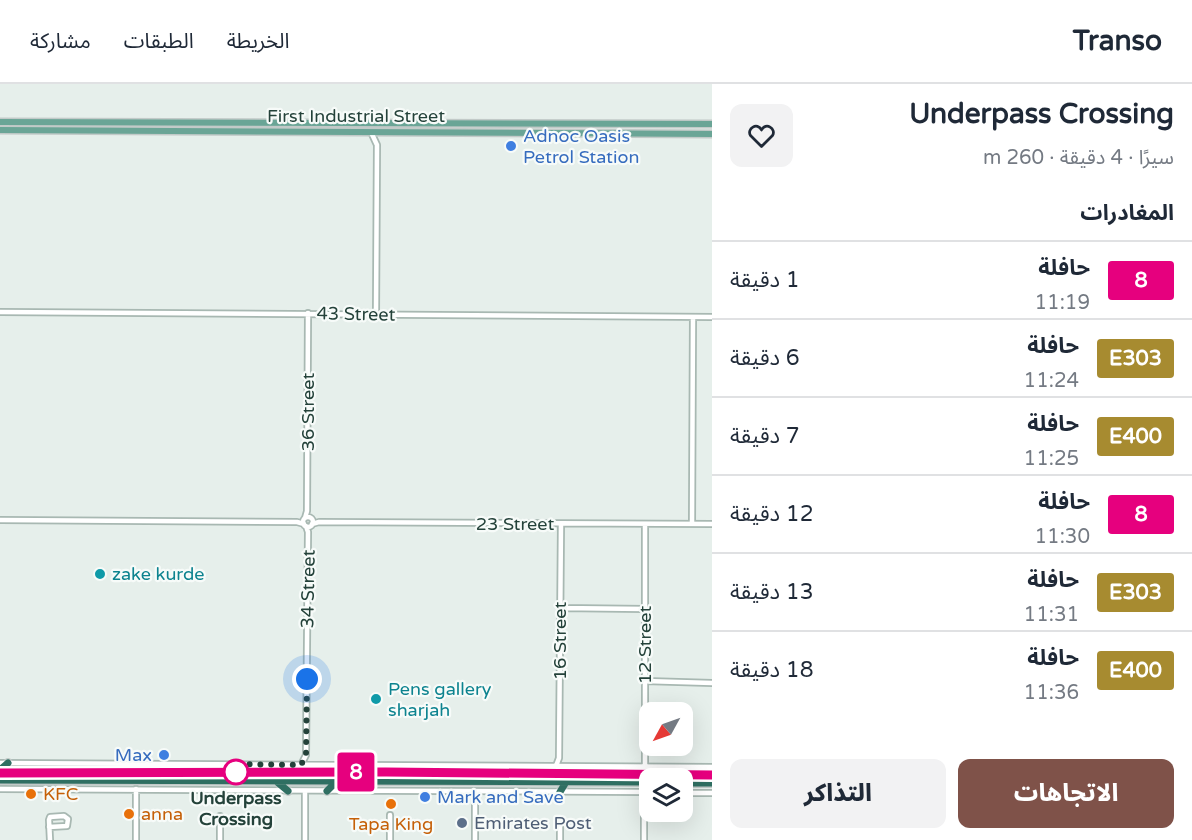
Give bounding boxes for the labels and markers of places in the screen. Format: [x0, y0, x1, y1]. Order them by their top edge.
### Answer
place label: Adnoc Oasis Petrol Station [523, 125, 639, 168]
marker: Adnoc Oasis Petrol Station [504, 139, 518, 153]
place label: zake kurde [112, 563, 205, 585]
marker: zake kurde [93, 567, 107, 581]
place label: Pens gallery sharjah [388, 678, 492, 721]
marker: Pens gallery sharjah [369, 692, 383, 706]
place label: Max [115, 744, 152, 766]
marker: Max [157, 748, 171, 762]
marker: Underpass Crossing [223, 759, 249, 785]
place label: KFC [43, 783, 78, 805]
place label: Mark and Save [437, 786, 564, 808]
marker: KFC [24, 787, 38, 801]
place label: Underpass Crossing [190, 787, 282, 830]
marker: Mark and Save [418, 790, 432, 804]
marker: Tapa King [384, 797, 398, 811]
place label: anna [141, 803, 183, 825]
marker: anna [122, 807, 136, 821]
place label: Emirates Post [474, 812, 592, 834]
place label: Tapa King [349, 813, 433, 835]
marker: Emirates Post [455, 816, 469, 830]

